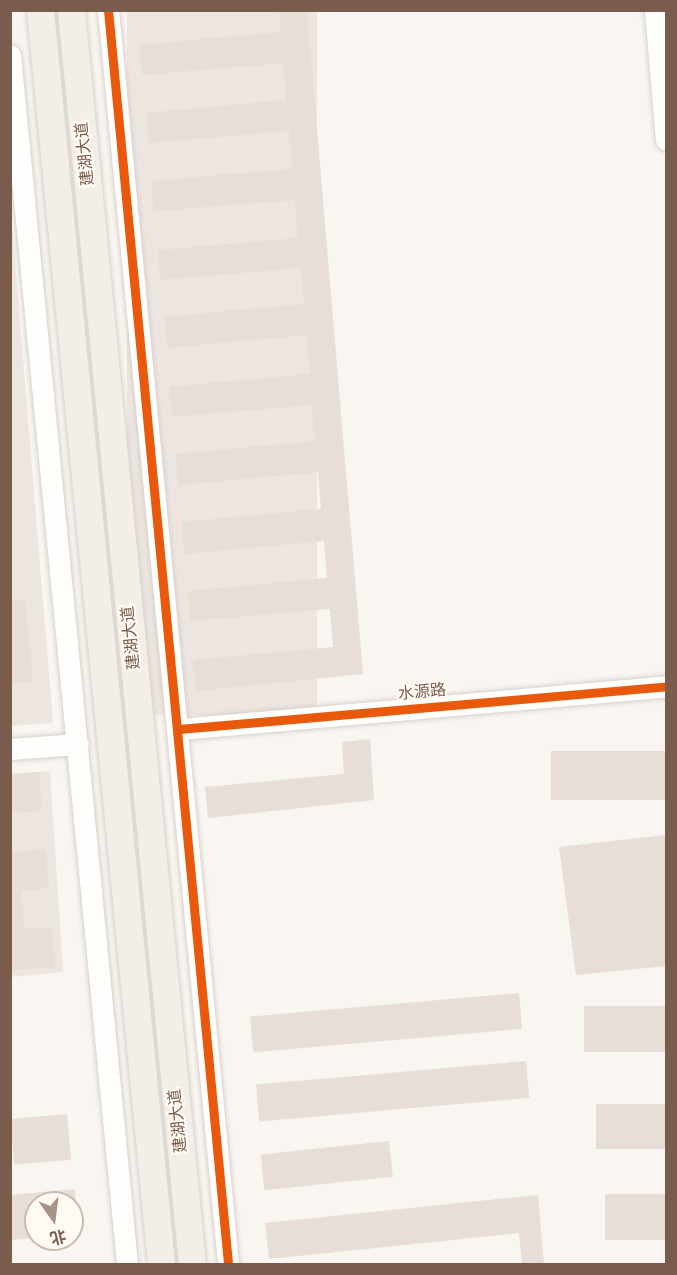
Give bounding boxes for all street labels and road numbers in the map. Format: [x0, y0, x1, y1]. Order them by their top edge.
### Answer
street label: 建湖大道 [72, 121, 98, 187]
street label: 建湖大道 [118, 605, 144, 671]
street label: 水源路 [397, 680, 447, 704]
street label: 建湖大道 [165, 1088, 191, 1154]

